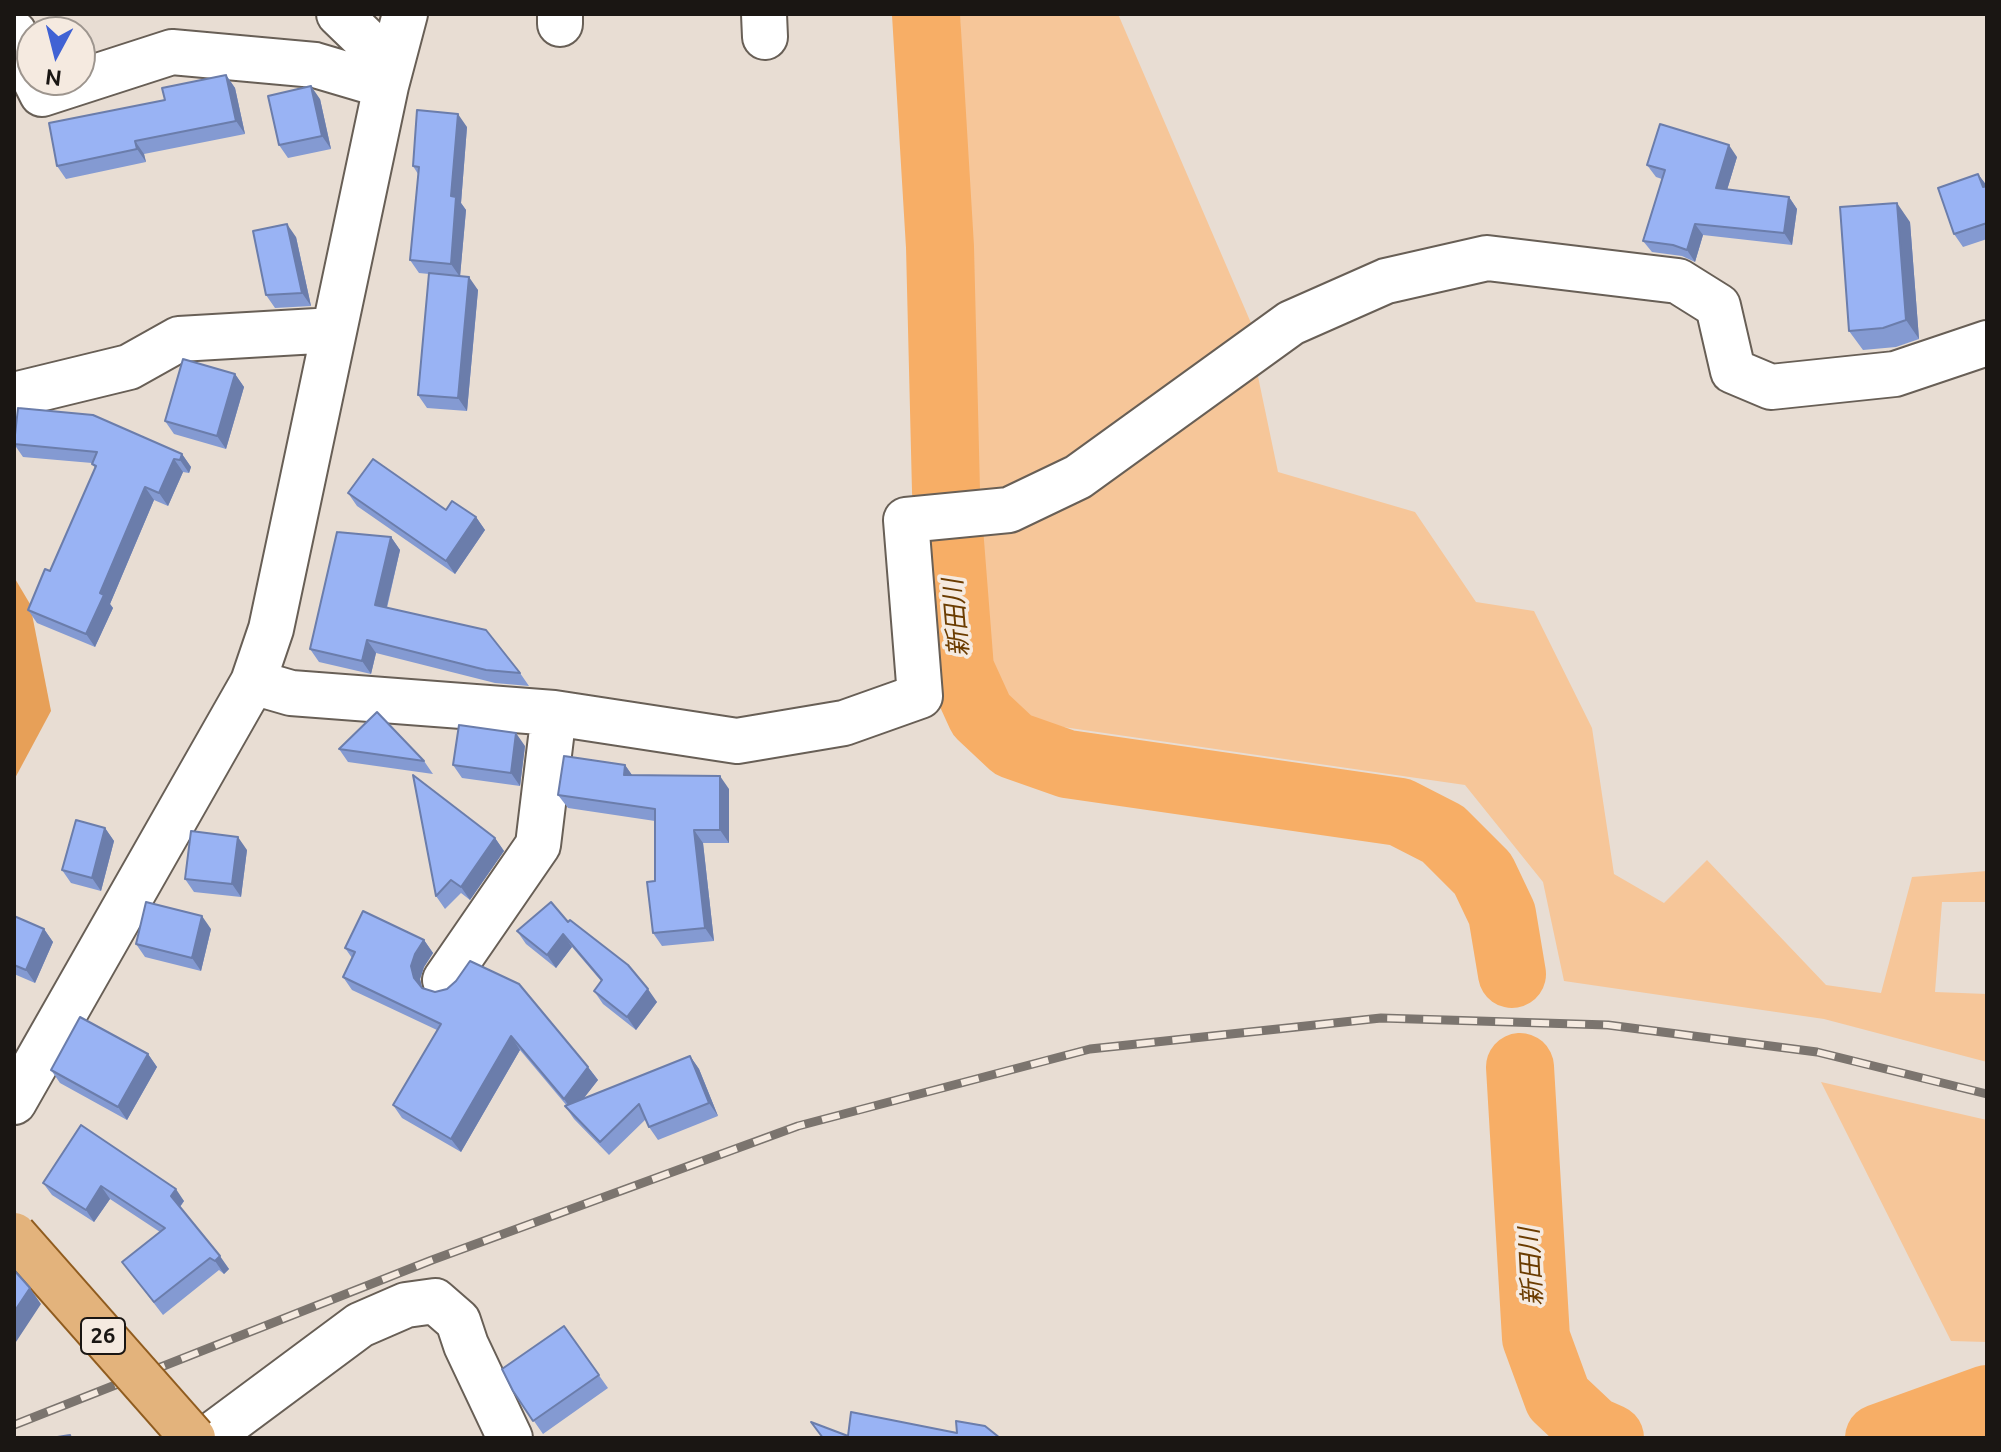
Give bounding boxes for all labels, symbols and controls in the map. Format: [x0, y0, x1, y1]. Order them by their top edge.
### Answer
north arrow [16, 16, 96, 96]
text: N [44, 65, 63, 92]
water label: 新田川 [937, 578, 975, 658]
water label: 新田川 [1513, 1227, 1549, 1307]
road number: 26 [81, 1318, 125, 1354]

